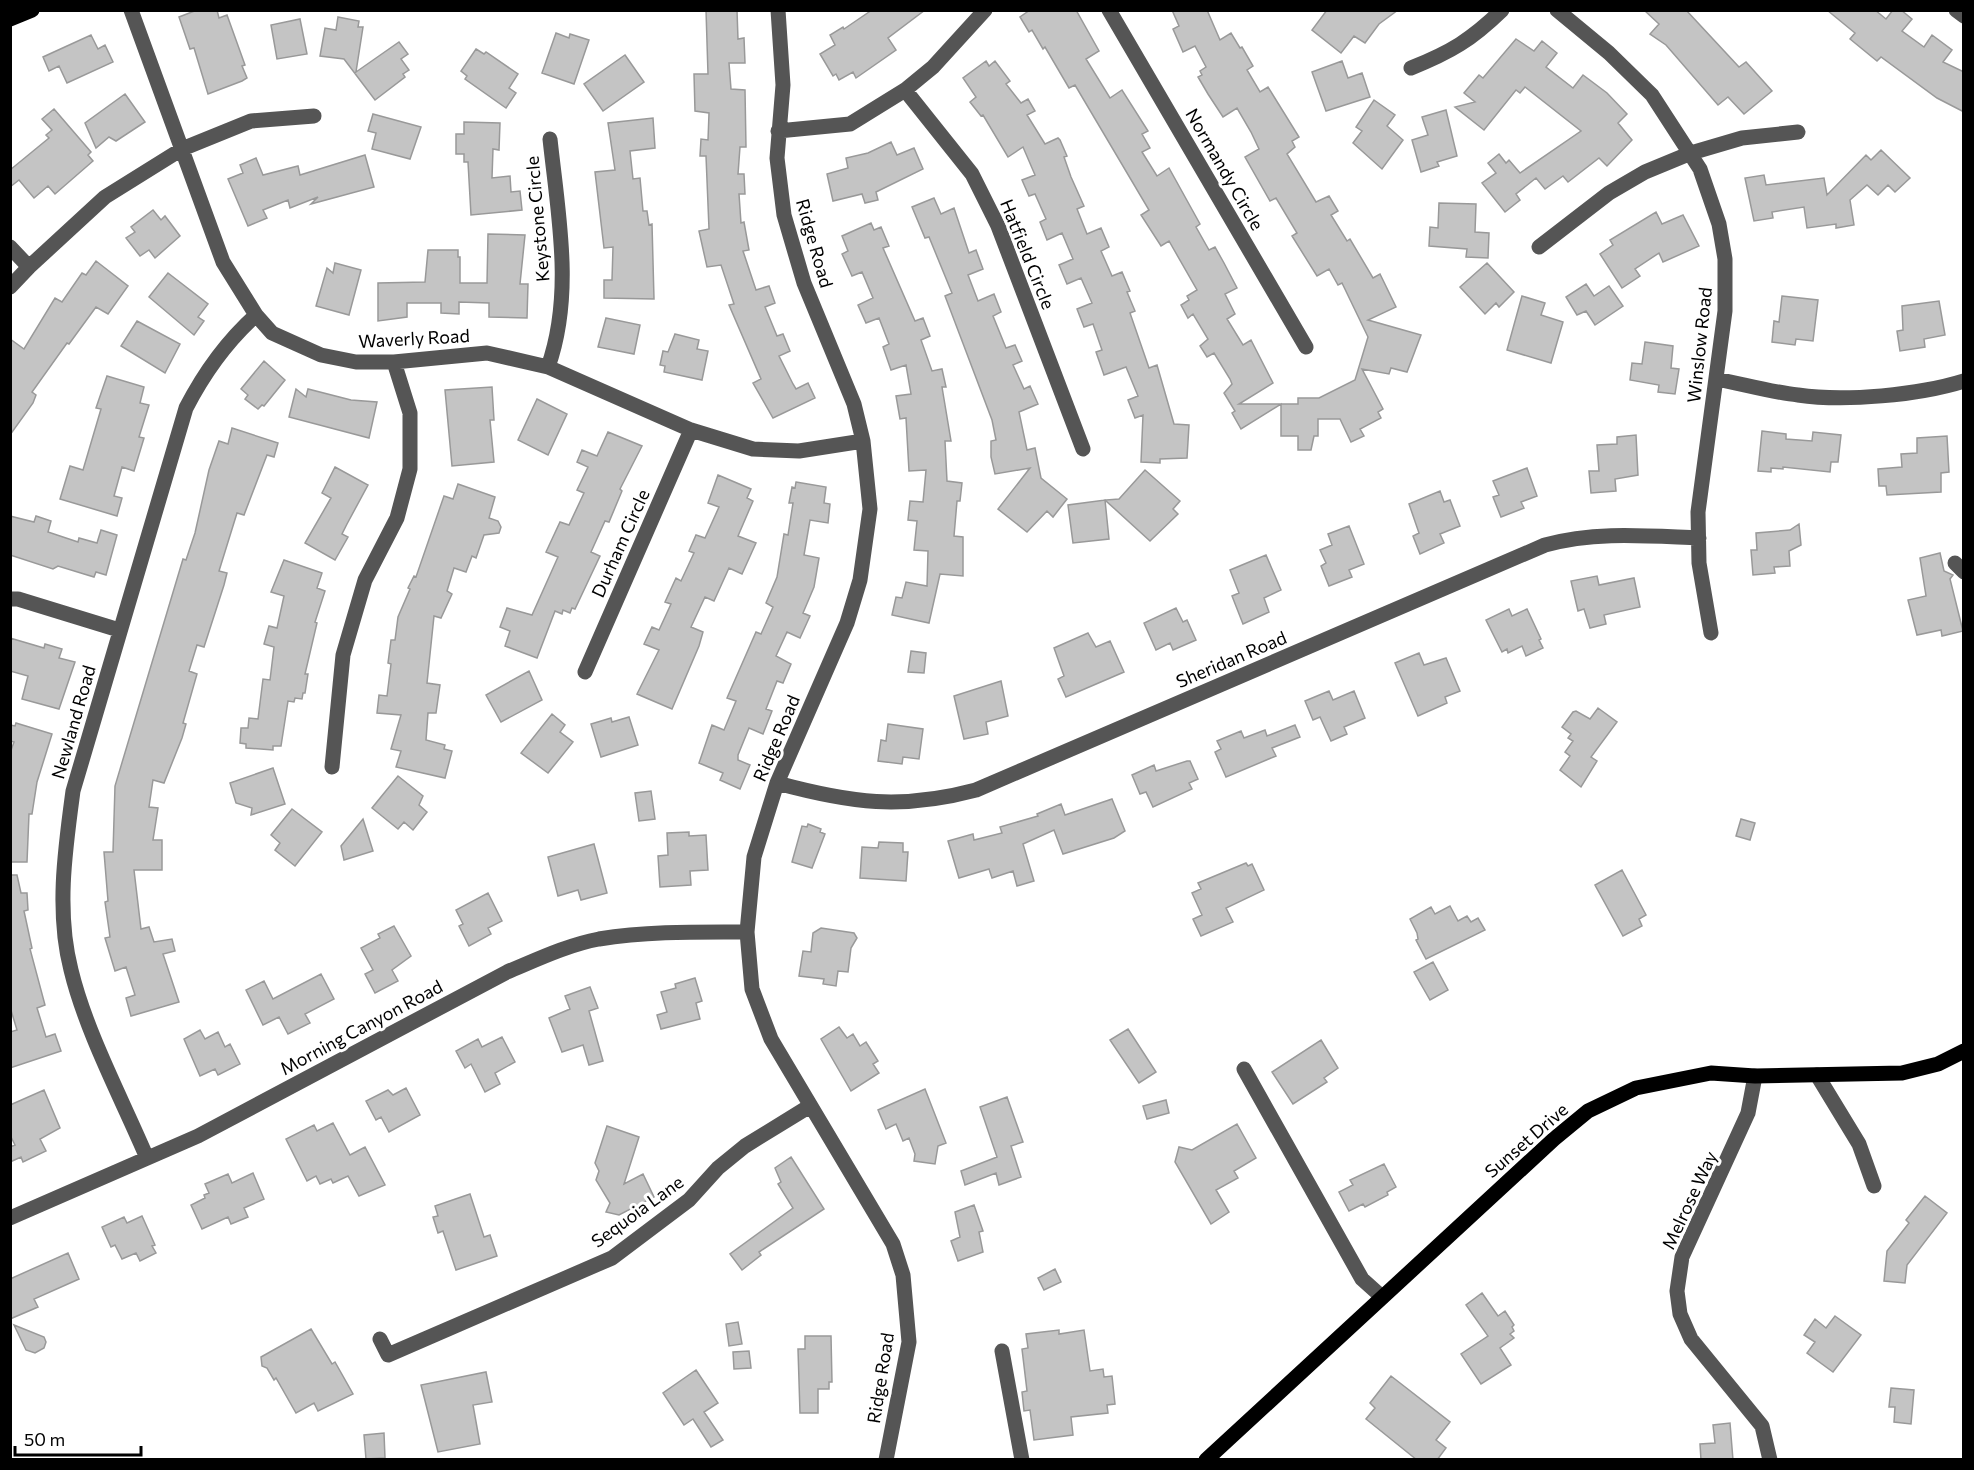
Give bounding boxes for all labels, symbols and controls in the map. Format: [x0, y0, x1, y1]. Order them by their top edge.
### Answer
street label: Normandy Circle [1181, 104, 1269, 234]
street label: Keystone Circle [521, 155, 553, 283]
street label: Ridge Road [792, 196, 838, 290]
street label: Hatfield Circle [996, 196, 1060, 312]
street label: Winslow Road [1682, 286, 1716, 404]
street label: Waverly Road [358, 324, 470, 352]
street label: Durham Circle [586, 485, 654, 601]
street label: Sheridan Road [1172, 626, 1290, 692]
street label: Newland Road [46, 663, 100, 781]
street label: Ridge Road [748, 692, 804, 784]
street label: Morning Canyon Road [276, 975, 446, 1079]
street label: Sunset Drive [1480, 1098, 1572, 1182]
street label: Melrose Way [1657, 1147, 1721, 1253]
street label: Sequoia Lane [587, 1170, 687, 1252]
street label: Ridge Road [862, 1331, 898, 1425]
scale bar [15, 1419, 141, 1457]
text: 50 m [24, 1428, 65, 1450]

